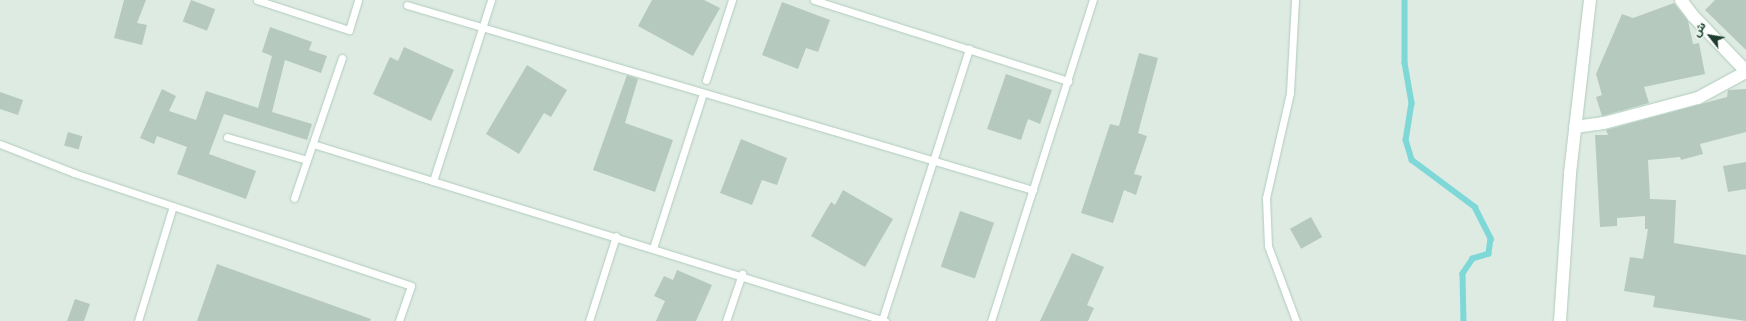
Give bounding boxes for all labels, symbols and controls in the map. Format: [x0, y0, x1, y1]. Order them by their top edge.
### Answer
north arrow [1690, 16, 1730, 56]
text: ش [1689, 19, 1710, 40]

